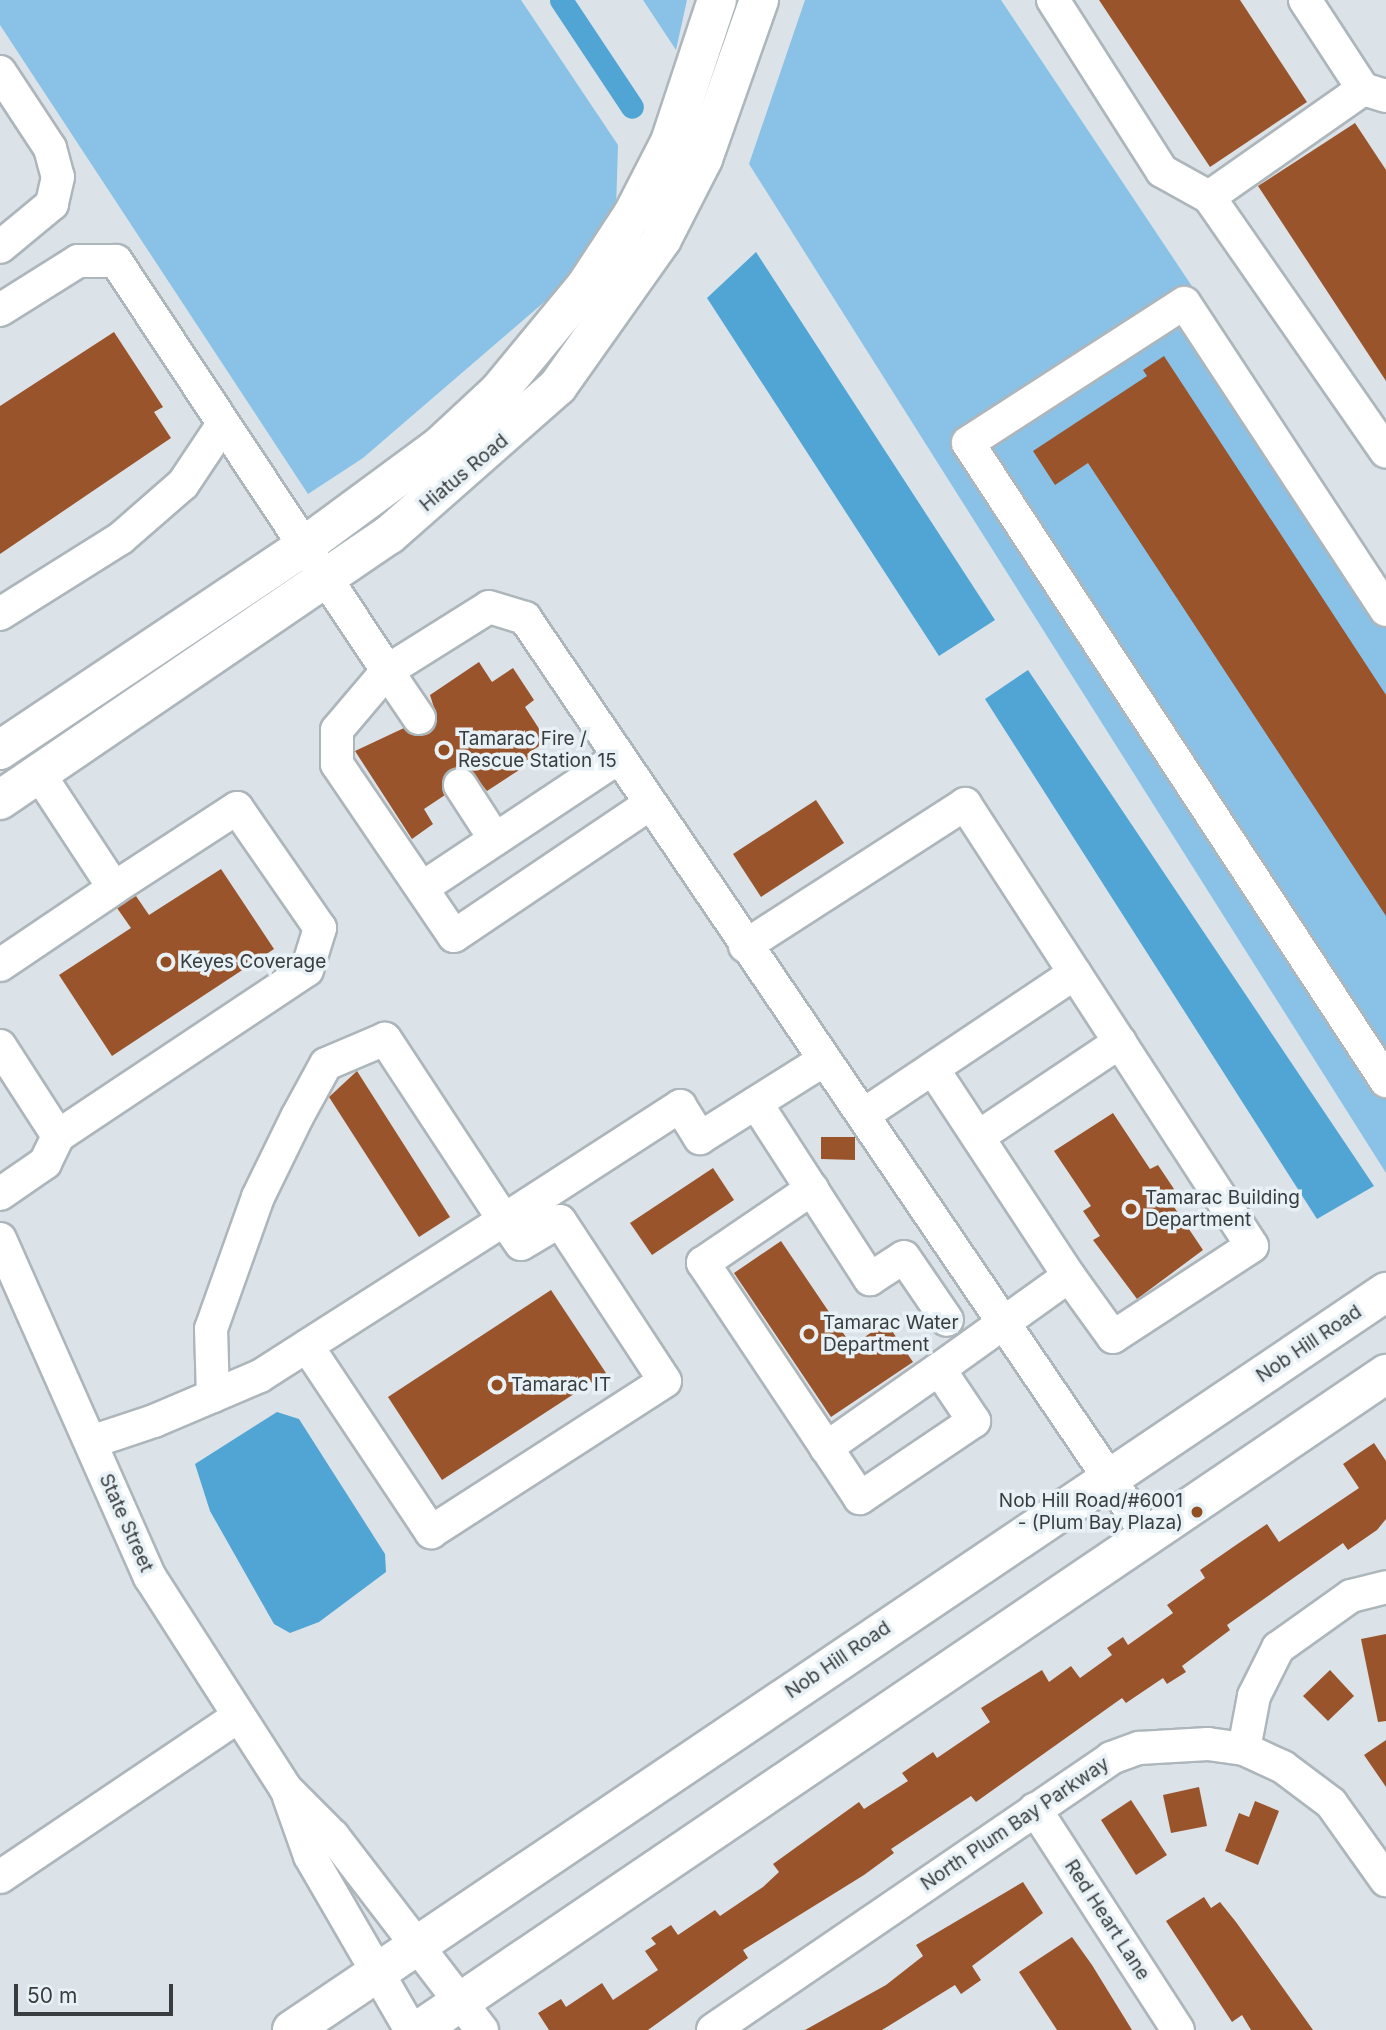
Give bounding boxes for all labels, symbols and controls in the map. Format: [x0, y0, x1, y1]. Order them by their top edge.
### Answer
street label: Hiatus Road [415, 430, 513, 516]
place label: Tamarac Fire / Rescue Station 15 [458, 728, 617, 772]
marker: Tamarac Fire / Rescue Station 15 [436, 742, 452, 758]
place label: Keyes Coverage [180, 951, 326, 973]
marker: Keyes Coverage [158, 954, 174, 970]
place label: Tamarac Building Department [1145, 1187, 1300, 1231]
marker: Tamarac Building Department [1123, 1201, 1139, 1217]
street label: Nob Hill Road [1252, 1300, 1366, 1388]
place label: Tamarac Water Department [823, 1312, 959, 1356]
marker: Tamarac Water Department [801, 1326, 817, 1342]
place label: Tamarac IT [511, 1374, 611, 1396]
marker: Tamarac IT [489, 1377, 505, 1393]
street label: State Street [94, 1470, 158, 1576]
place label: Nob Hill Road/#6001 - (Plum Bay Plaza) [999, 1490, 1183, 1534]
marker: Nob Hill Road/#6001 - (Plum Bay Plaza) [1189, 1504, 1205, 1520]
street label: Nob Hill Road [781, 1616, 895, 1704]
street label: North Plum Bay Parkway [917, 1752, 1113, 1896]
street label: Red Heart Lane [1060, 1856, 1154, 1984]
scale bar [18, 1970, 177, 2014]
text: 50 m [27, 1983, 77, 2008]

